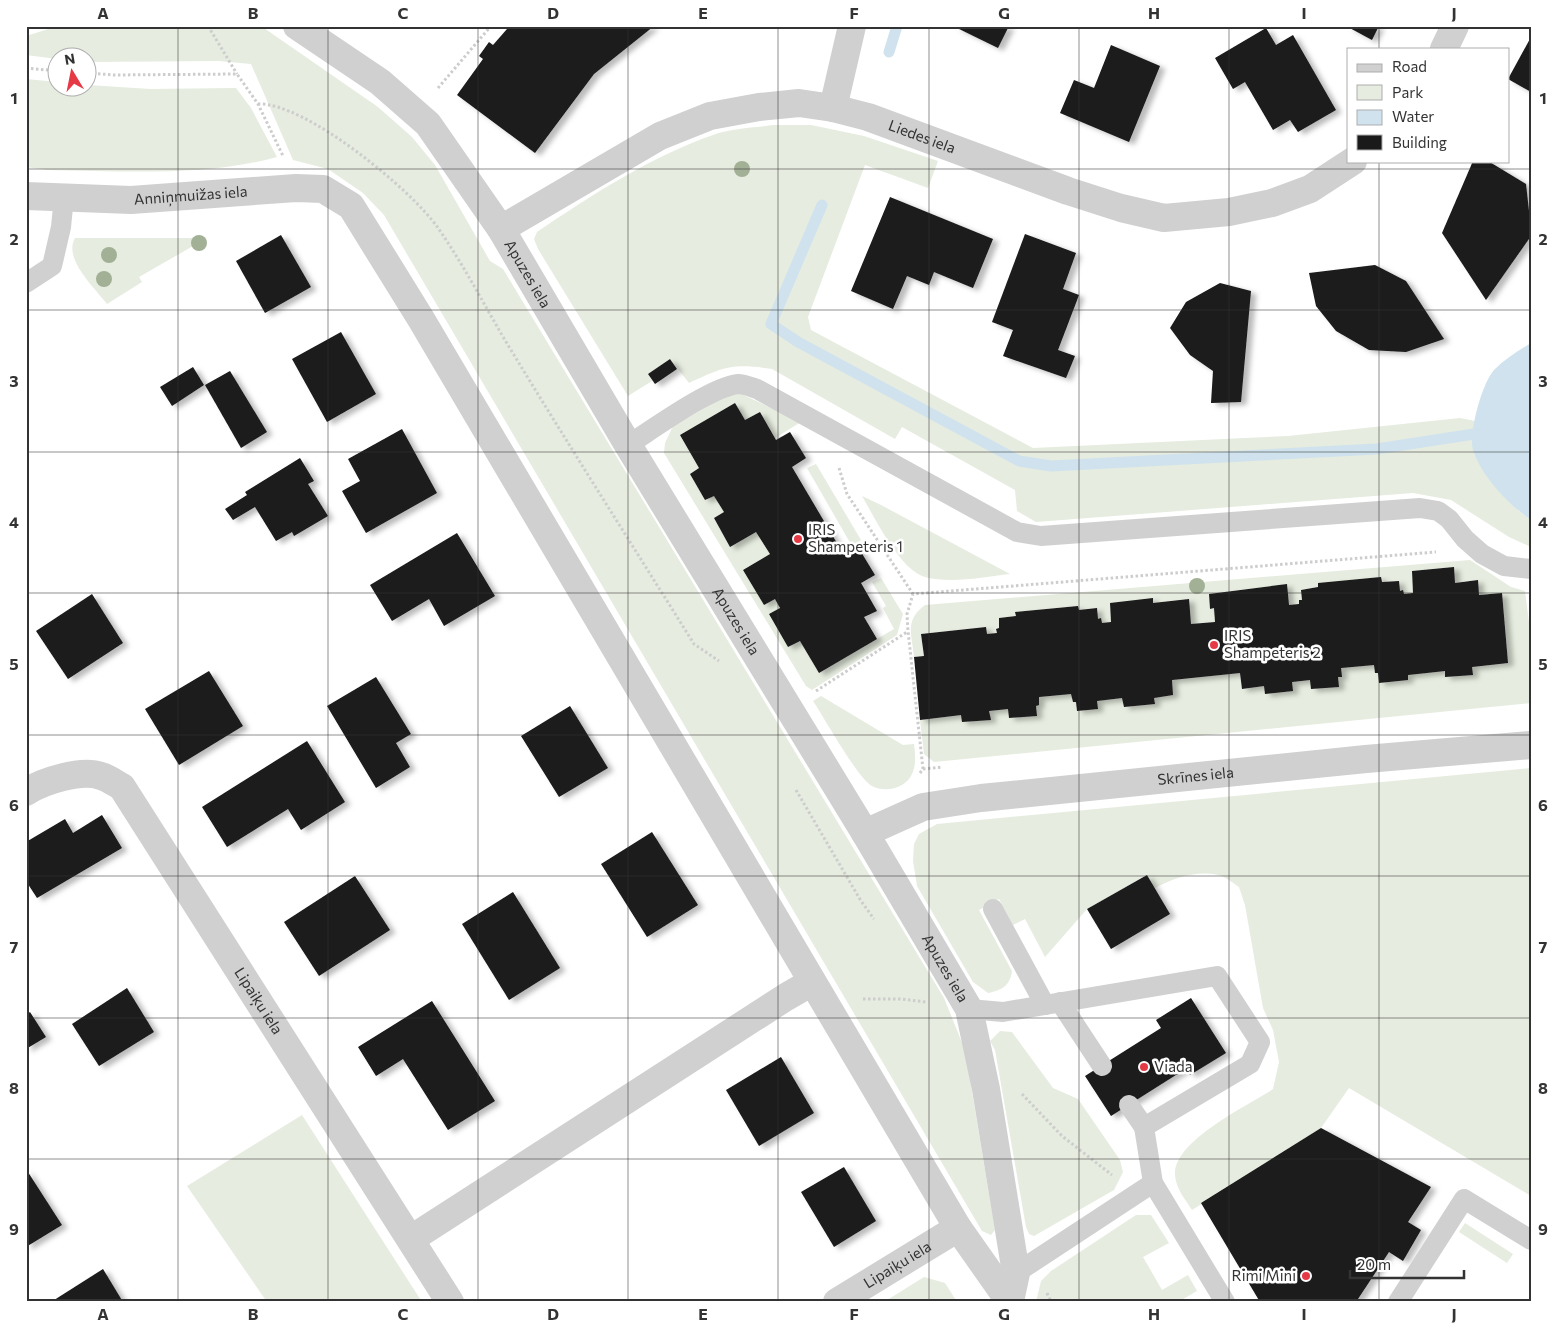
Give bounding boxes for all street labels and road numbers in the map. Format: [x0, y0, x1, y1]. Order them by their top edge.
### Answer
street label: Liedes iela [886, 115, 958, 157]
street label: Anniņmuižas iela [133, 182, 248, 208]
street label: Apuzes iela [501, 236, 555, 311]
street label: Apuzes iela [709, 584, 764, 658]
street label: Skrīnes iela [1157, 762, 1235, 788]
street label: Apuzes iela [919, 930, 973, 1005]
street label: Lipaiķu iela [231, 964, 287, 1037]
street label: Lipaiķu iela [860, 1237, 934, 1292]

